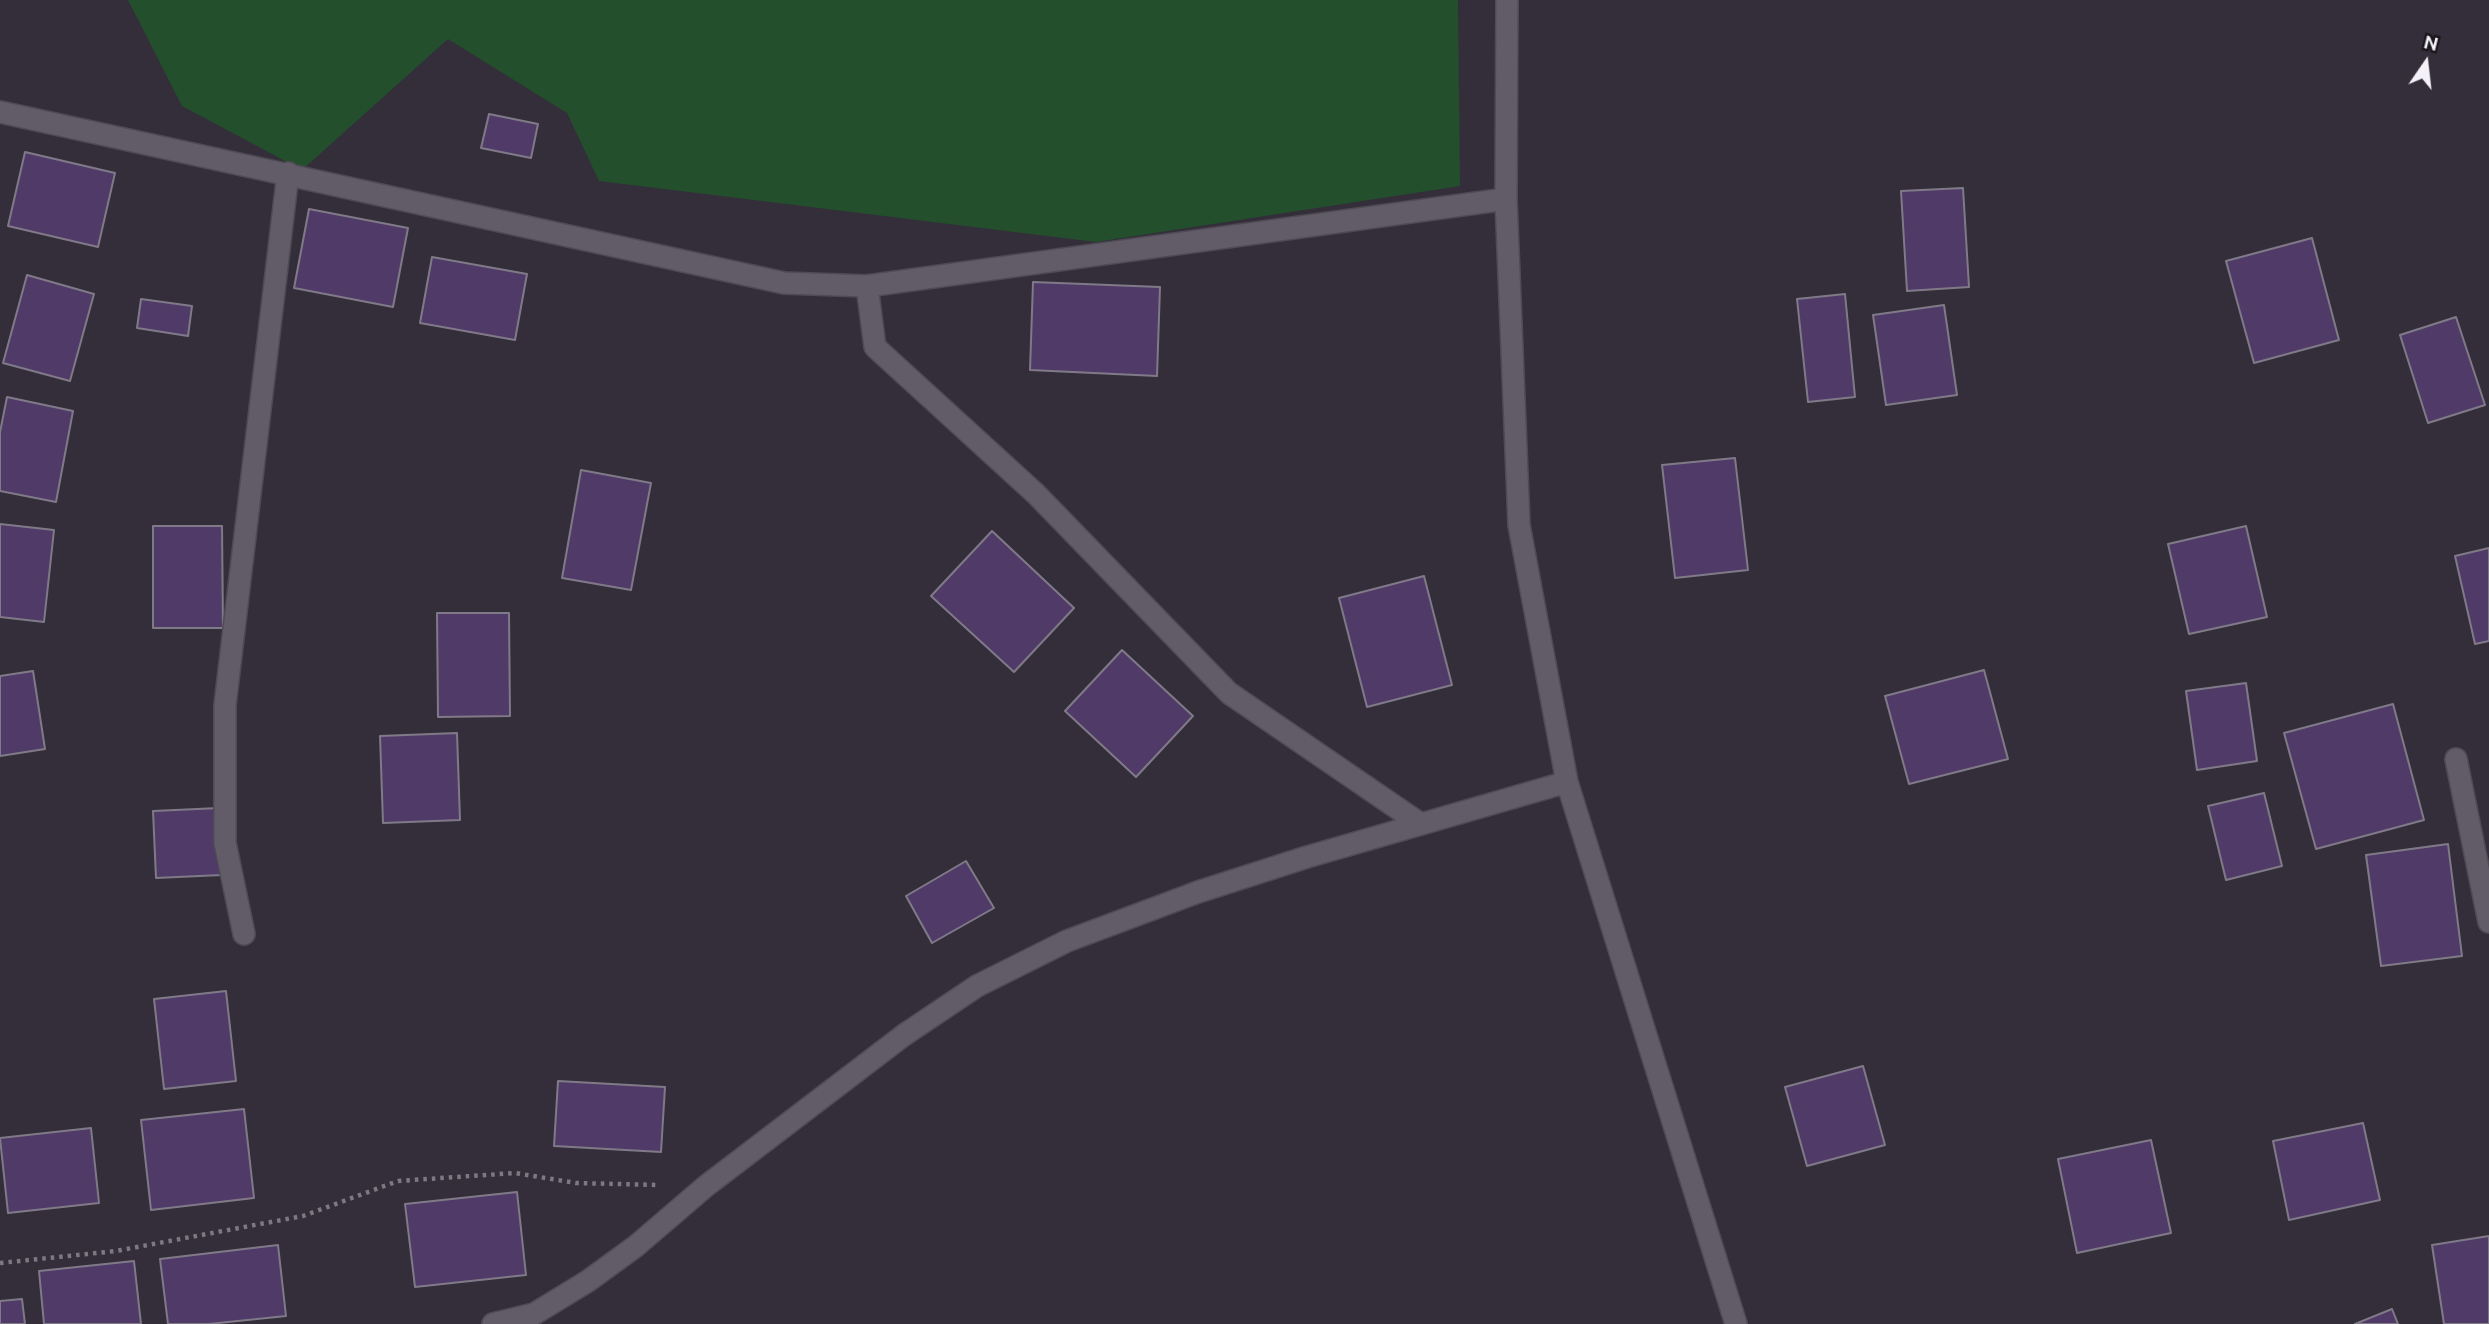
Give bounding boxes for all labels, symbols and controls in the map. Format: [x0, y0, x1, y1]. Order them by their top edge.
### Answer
north arrow [2391, 28, 2461, 98]
text: N [2422, 30, 2441, 55]

